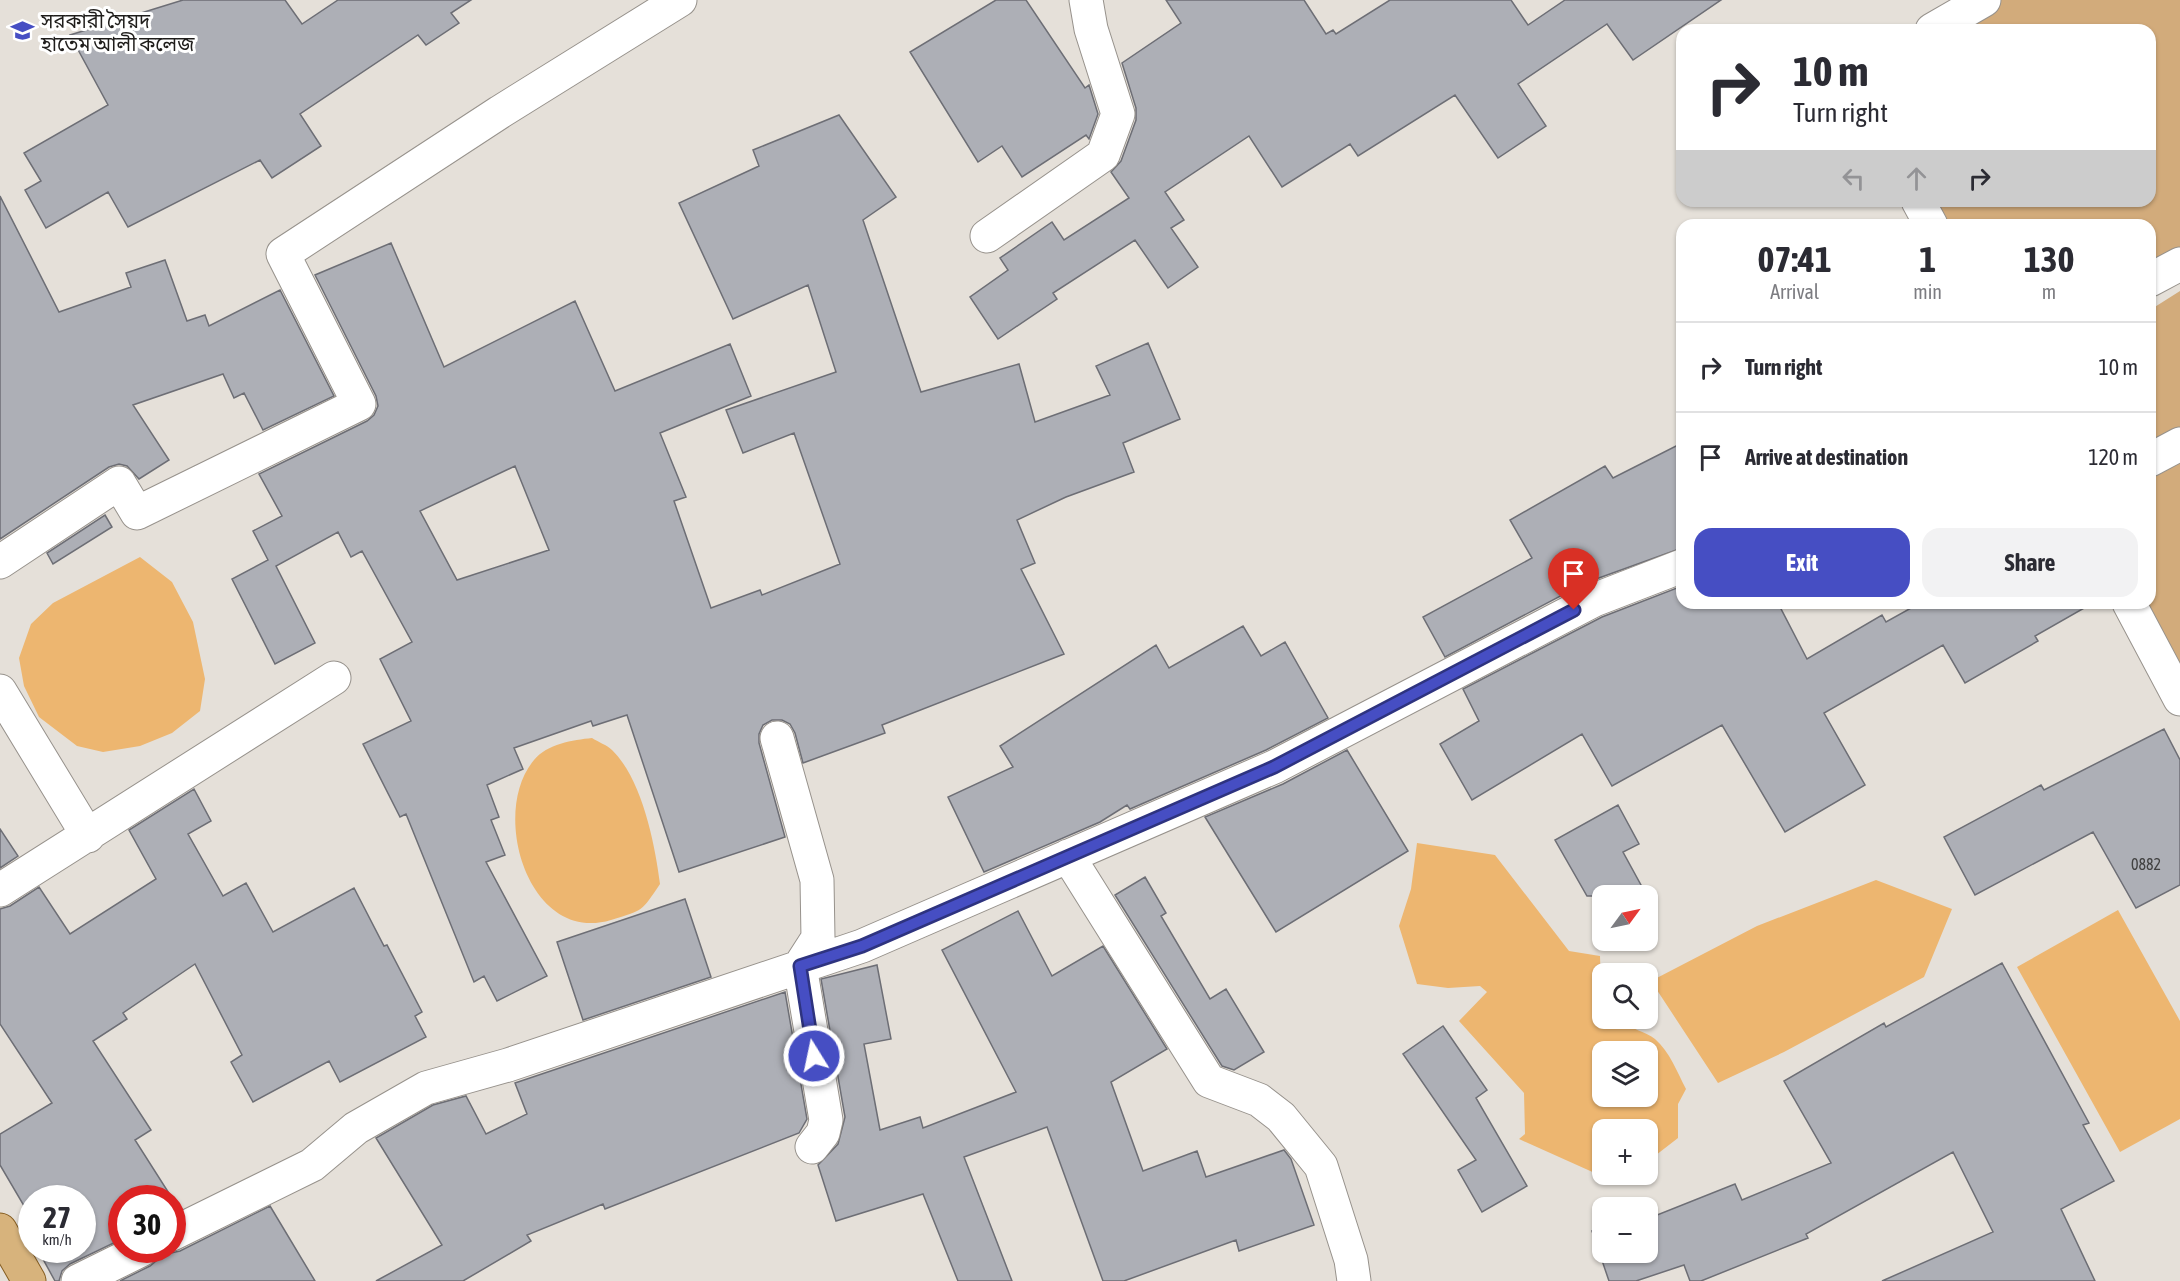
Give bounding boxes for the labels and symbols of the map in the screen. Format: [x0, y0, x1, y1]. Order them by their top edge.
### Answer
place label: সরকারী সৈয়দ হাতেম আলী কলেজ [40, 9, 195, 55]
school or university icon: সরকারী সৈয়দ হাতেম আলী কলেজ [10, 18, 36, 44]
pin [1548, 548, 1599, 610]
house number: 0882 [2131, 855, 2161, 873]
north arrow [1592, 885, 1658, 951]
position arrow [782, 1024, 846, 1088]
speed limit sign: 30 [108, 1185, 186, 1263]

